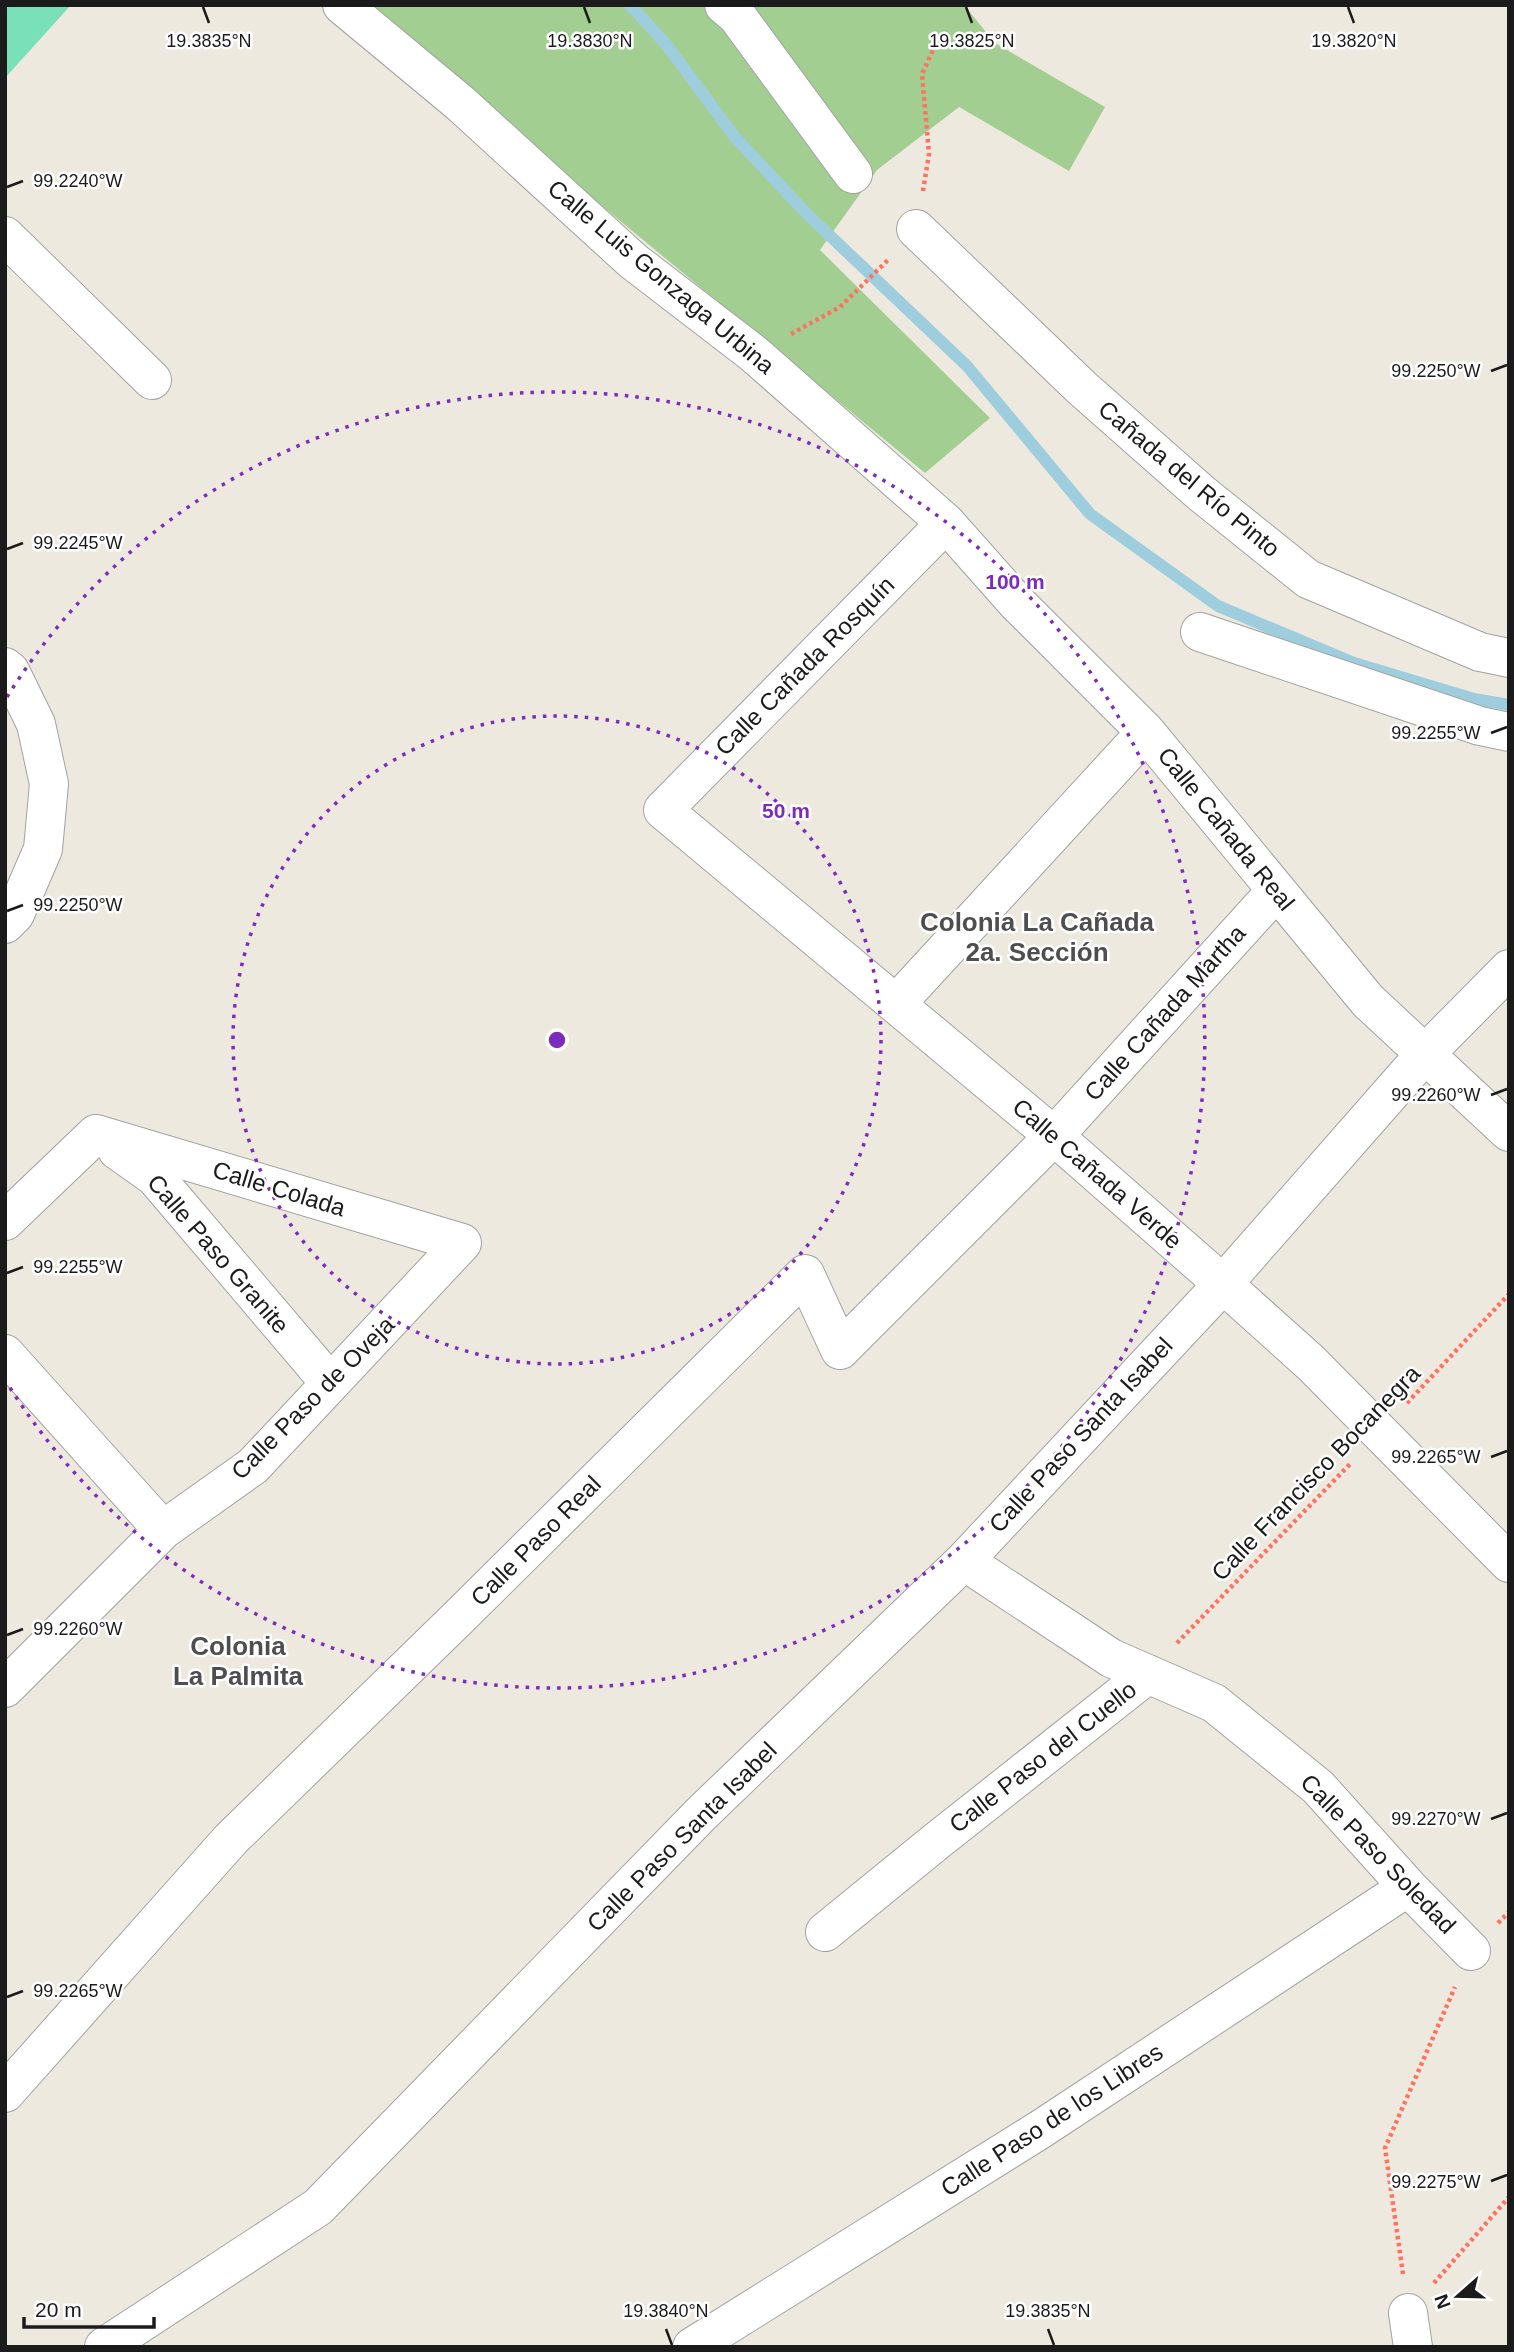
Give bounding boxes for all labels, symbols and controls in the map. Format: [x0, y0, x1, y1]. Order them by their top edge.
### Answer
text: 19.3835°N [166, 31, 252, 51]
text: 19.3830°N [547, 31, 633, 51]
text: 19.3825°N [929, 31, 1015, 51]
text: 19.3820°N [1311, 31, 1397, 51]
text: 99.2240°W [33, 171, 123, 191]
street label: Calle Luis Gonzaga Urbina [543, 174, 780, 380]
text: 99.2250°W [1391, 361, 1481, 381]
street label: Cañada del Río Pinto [1093, 395, 1285, 562]
text: 99.2245°W [33, 533, 123, 553]
text: 100 m [985, 570, 1045, 593]
street label: Calle Cañada Rosquín [710, 571, 900, 761]
text: 99.2255°W [1391, 723, 1481, 743]
street label: Calle Cañada Real [1153, 742, 1300, 915]
text: 50 m [762, 799, 810, 822]
text: 99.2250°W [33, 895, 123, 915]
district label: Colonia La Cañada 2a. Sección [920, 907, 1155, 967]
street label: Calle Cañada Martha [1079, 919, 1251, 1106]
centre of rings [545, 1028, 569, 1052]
text: 99.2260°W [1391, 1085, 1481, 1105]
street label: Calle Cañada Verde [1007, 1093, 1187, 1254]
street label: Calle Colada [209, 1156, 349, 1222]
street label: Calle Paso Granite [142, 1169, 295, 1339]
text: 99.2255°W [33, 1257, 123, 1277]
street label: Calle Paso de Oveja [226, 1310, 400, 1485]
street label: Calle Paso Santa Isabel [983, 1332, 1178, 1538]
street label: Calle Francisco Bocanegra [1206, 1359, 1426, 1586]
text: 99.2265°W [1391, 1447, 1481, 1467]
street label: Calle Paso Real [465, 1470, 606, 1611]
text: 99.2260°W [33, 1619, 123, 1639]
district label: Colonia La Palmita [173, 1631, 304, 1691]
street label: Calle Paso del Cuello [944, 1675, 1141, 1838]
street label: Calle Paso Santa Isabel [582, 1737, 782, 1937]
street label: Calle Paso Soledad [1295, 1768, 1461, 1939]
text: 99.2270°W [1391, 1809, 1481, 1829]
text: 99.2265°W [33, 1981, 123, 2001]
street label: Calle Paso de los Libres [936, 2038, 1168, 2201]
text: 99.2275°W [1391, 2172, 1481, 2192]
north arrow [1423, 2261, 1493, 2331]
scale bar [24, 2286, 154, 2330]
text: N [1430, 2292, 1455, 2312]
text: 20 m [35, 2298, 82, 2321]
text: 19.3840°N [623, 2301, 709, 2321]
text: 19.3835°N [1005, 2301, 1091, 2321]

